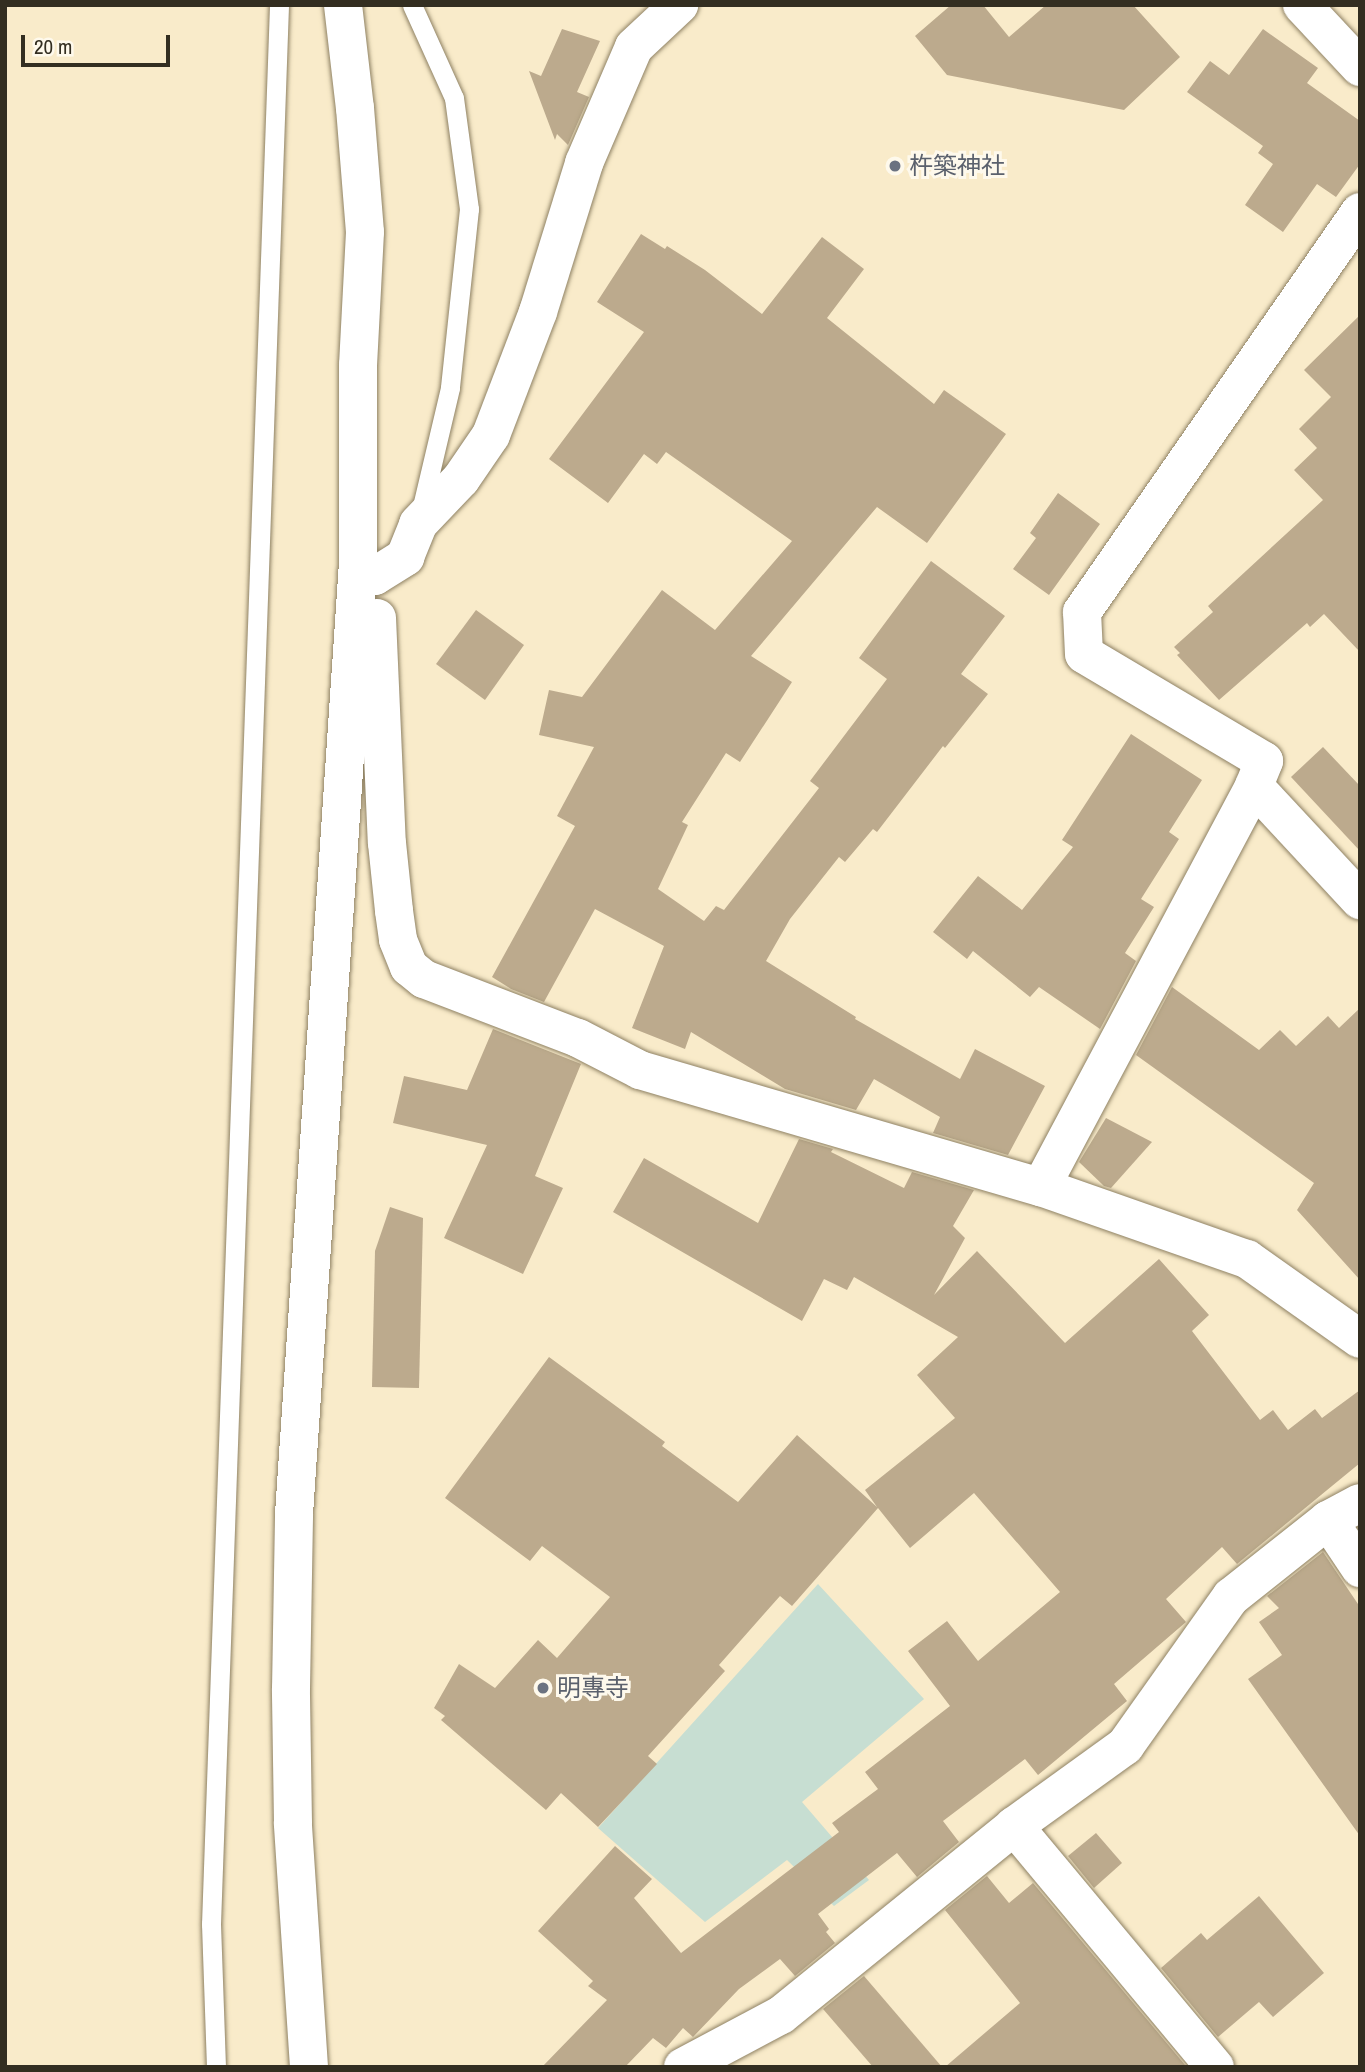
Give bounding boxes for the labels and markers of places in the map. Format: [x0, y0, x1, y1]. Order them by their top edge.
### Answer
place label: 杵築神社 [909, 152, 1005, 180]
marker: 杵築神社 [887, 158, 903, 174]
place label: 明專寺 [557, 1674, 629, 1702]
marker: 明專寺 [535, 1680, 551, 1696]

